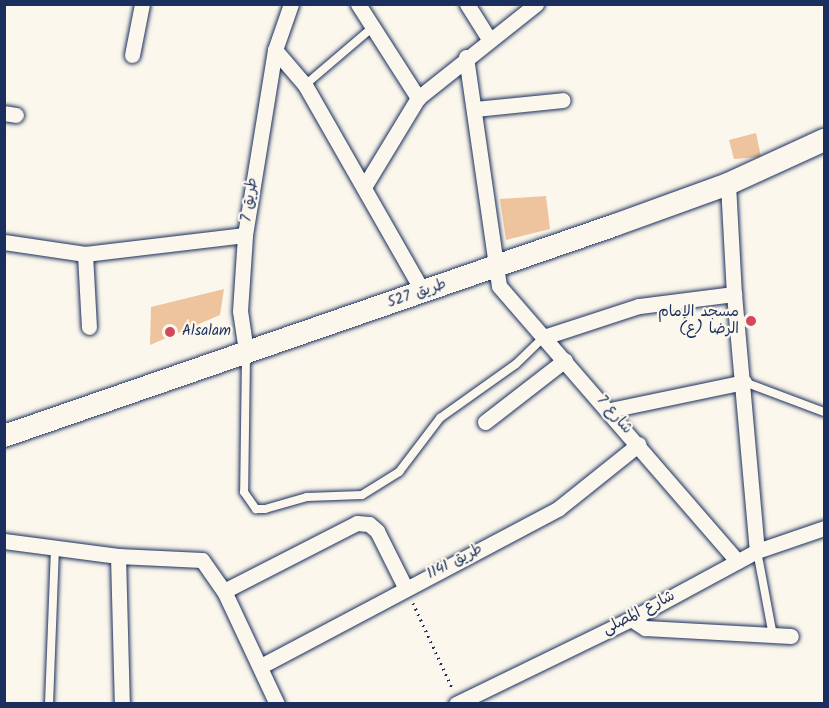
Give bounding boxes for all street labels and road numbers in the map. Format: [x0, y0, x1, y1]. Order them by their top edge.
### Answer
street label: طريق 7 [238, 177, 262, 223]
street label: طريق 527 [385, 276, 449, 312]
street label: شارع 7 [592, 392, 636, 438]
street label: طريق 1141 [424, 540, 486, 584]
street label: شارع المصلى [600, 587, 678, 639]

